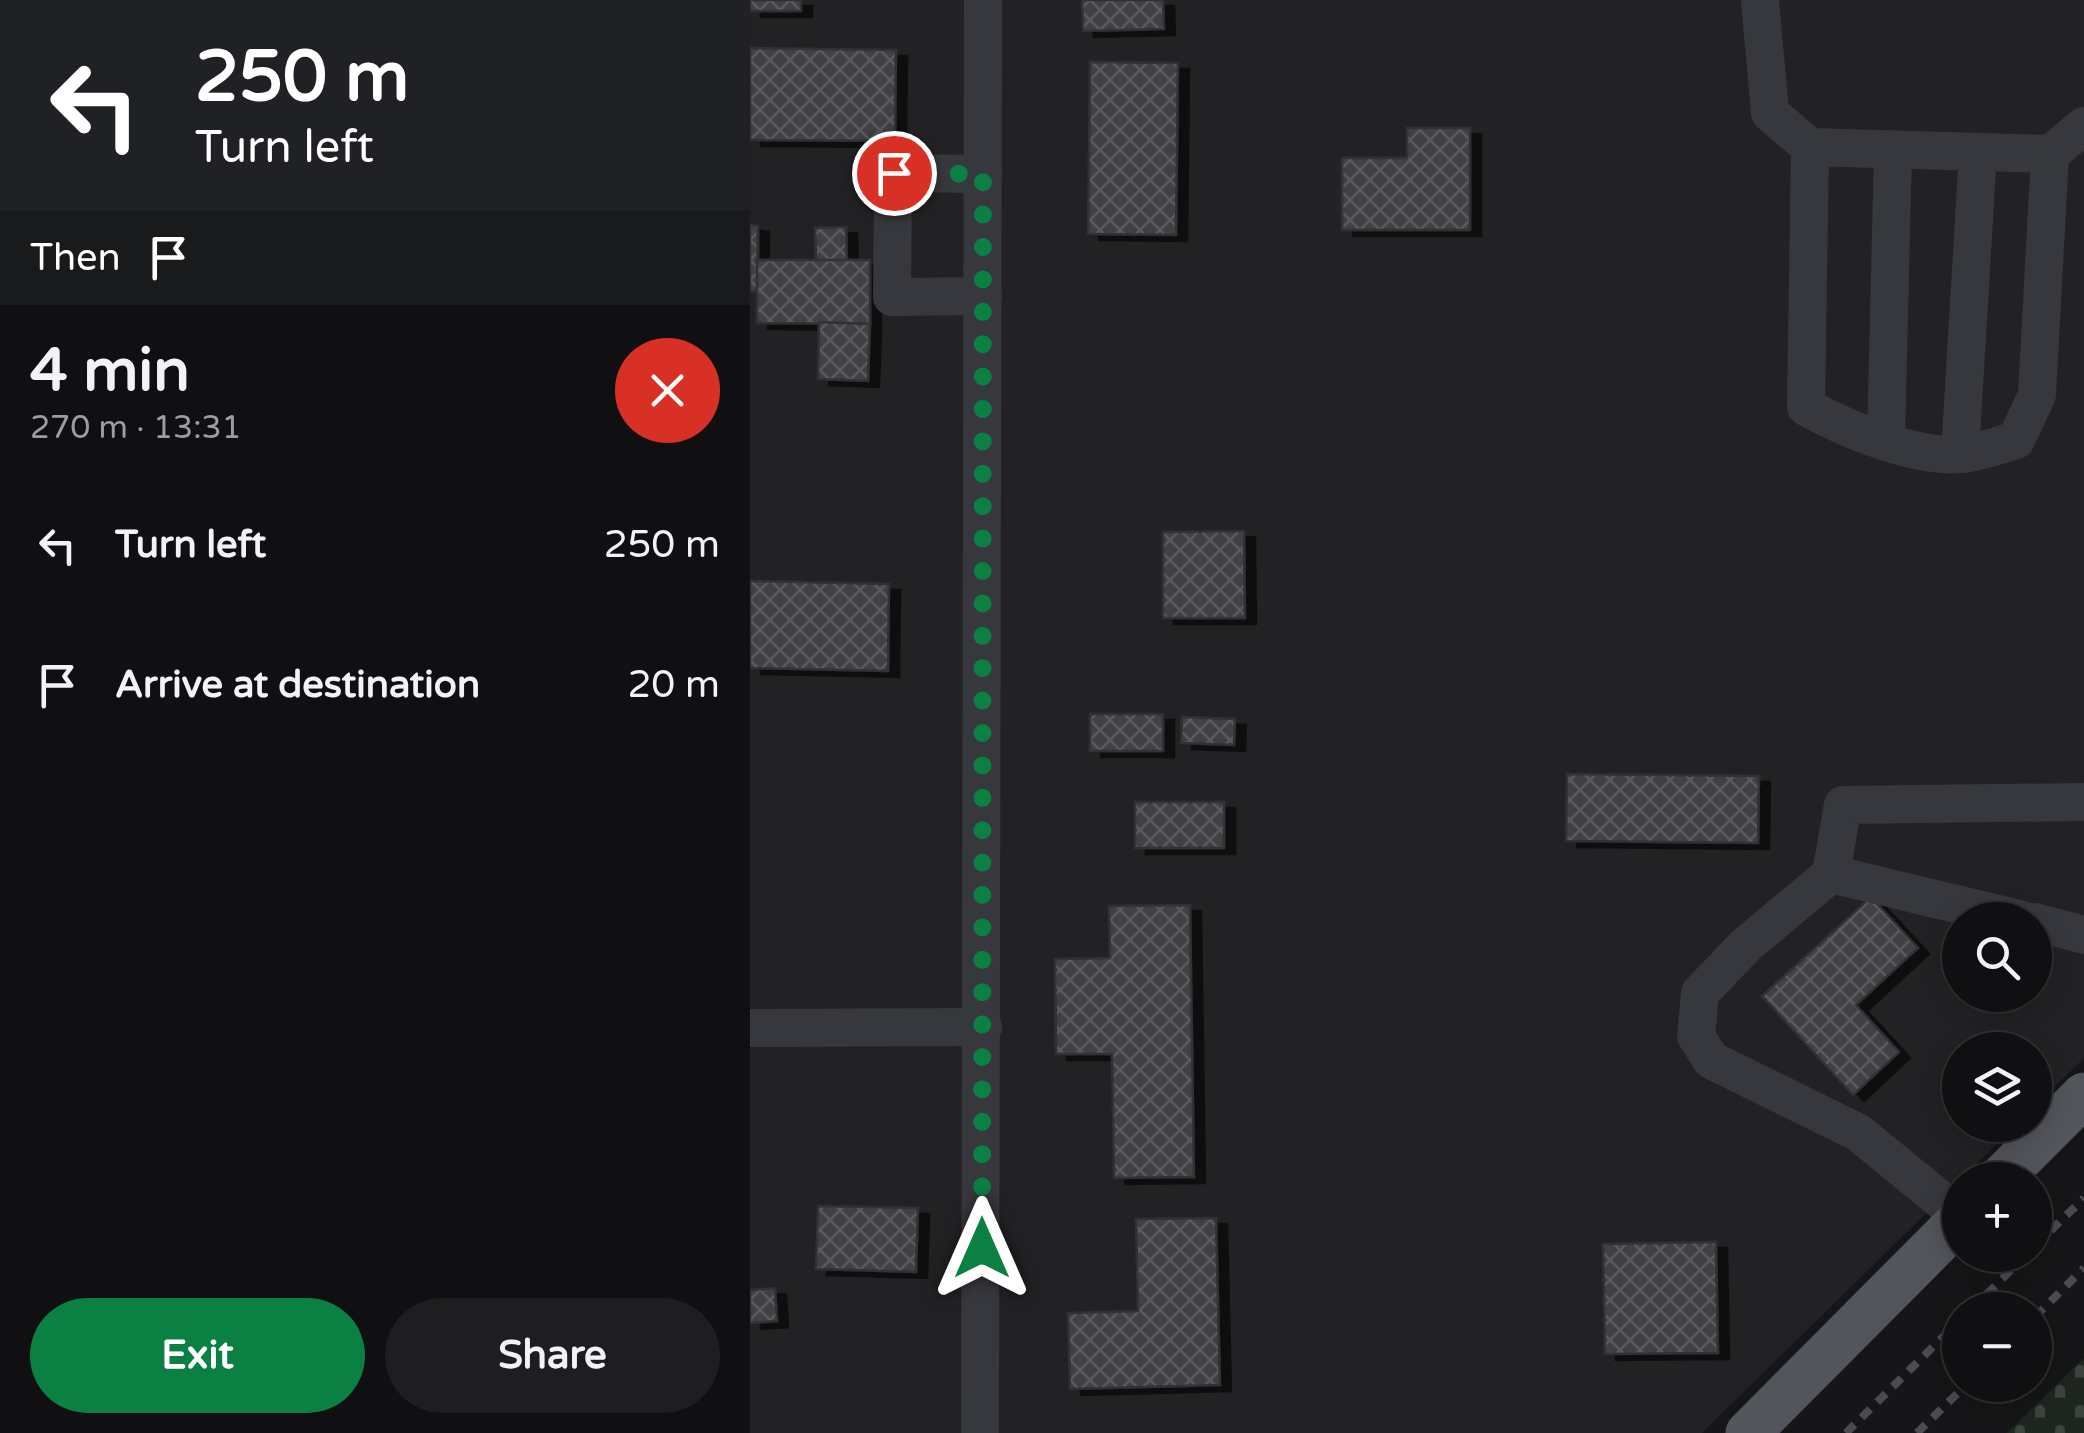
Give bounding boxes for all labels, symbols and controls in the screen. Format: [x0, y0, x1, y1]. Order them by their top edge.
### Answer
text: 250 m [195, 36, 409, 120]
icon: left [30, 40, 160, 170]
text: Turn left [195, 121, 374, 175]
pin [852, 131, 937, 216]
icon: arrive [867, 146, 922, 201]
icon: arrive [141, 230, 196, 285]
text: Then [30, 235, 121, 281]
text: 4 min [30, 335, 190, 407]
button: close [615, 338, 720, 443]
text: 270 m · 13:31 [30, 409, 242, 447]
icon: left [30, 518, 85, 573]
text: Turn left [115, 522, 266, 568]
text: 250 m [604, 522, 720, 568]
icon: arrive [30, 658, 85, 713]
text: Arrive at destination [115, 662, 480, 708]
text: 20 m [628, 662, 720, 708]
map controls [1942, 902, 2052, 1402]
button: search [1942, 902, 2052, 1012]
button: layers [1942, 1032, 2052, 1142]
button: + [1942, 1162, 2052, 1272]
position arrow [930, 1196, 1034, 1300]
button: − [1942, 1292, 2052, 1402]
button: Exit [30, 1298, 365, 1413]
button: Share [385, 1298, 720, 1413]

